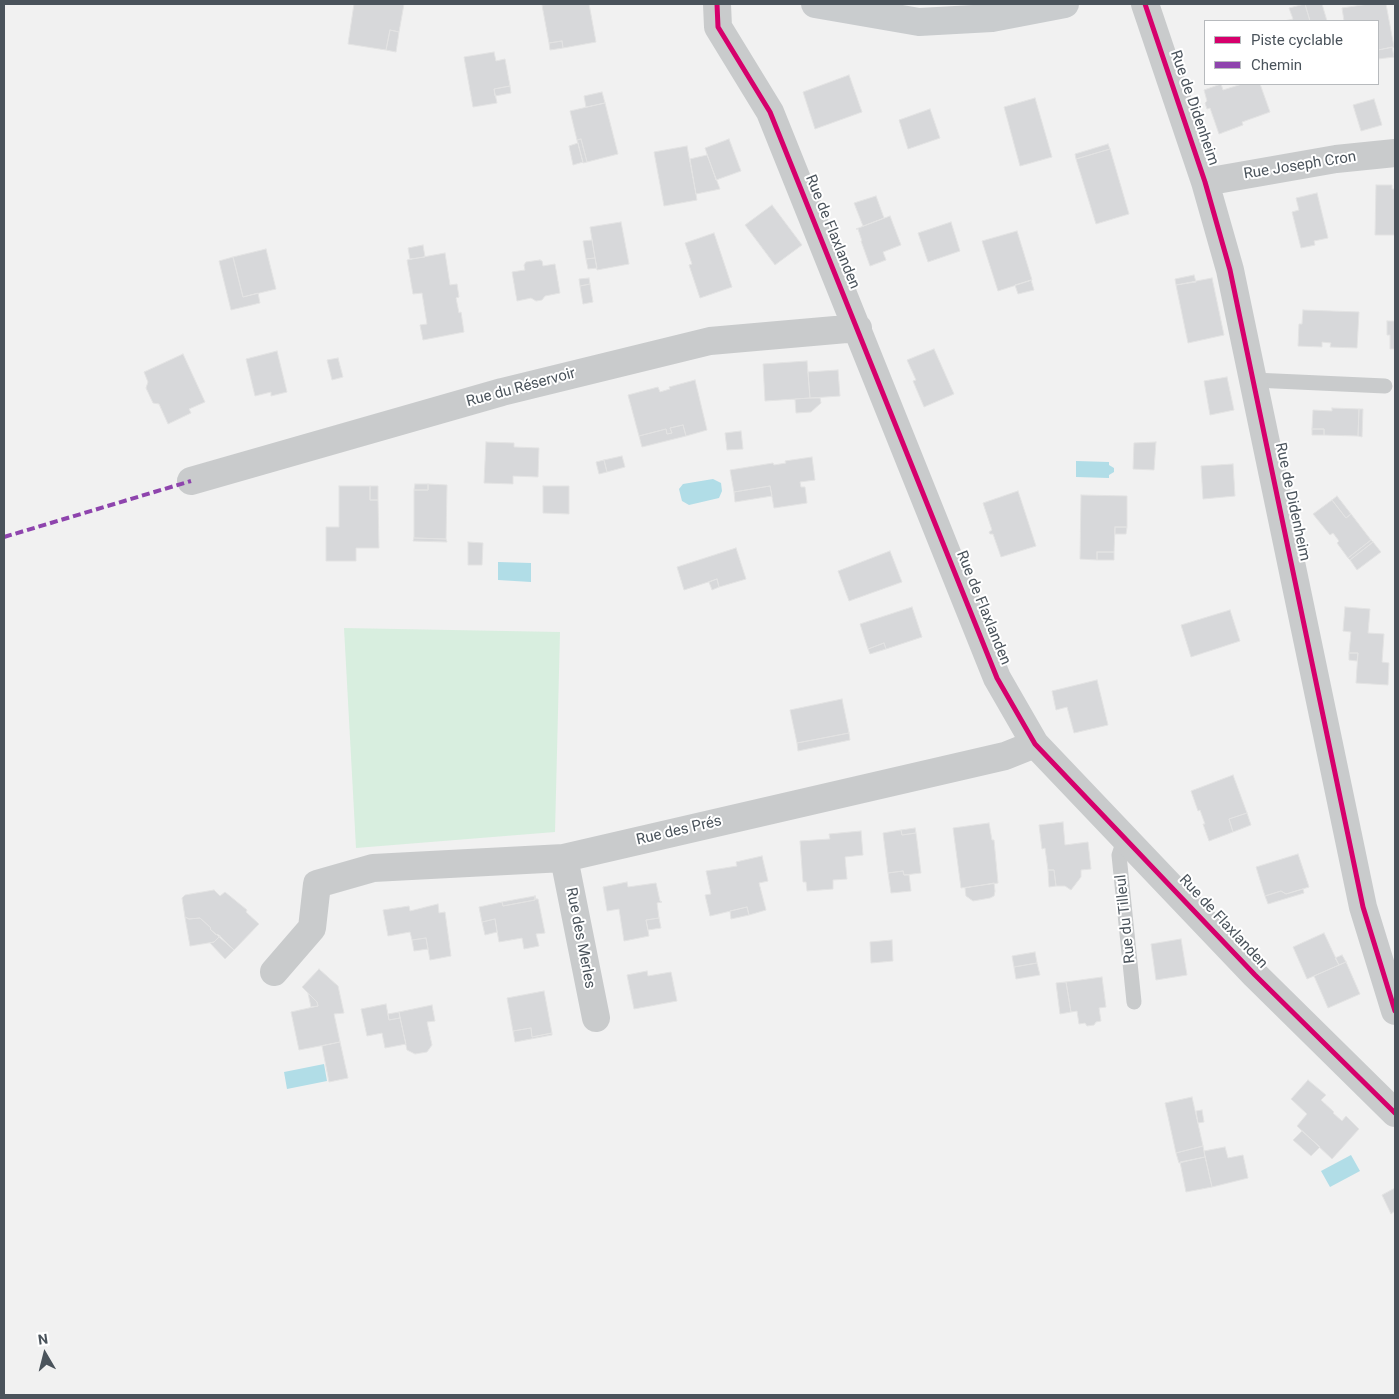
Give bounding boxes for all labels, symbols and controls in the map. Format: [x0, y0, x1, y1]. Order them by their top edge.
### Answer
legend [1204, 20, 1379, 85]
text: Piste cyclable [1251, 31, 1343, 49]
street label: Rue de Didenheim [1166, 48, 1222, 168]
text: Chemin [1251, 56, 1302, 74]
street label: Rue Joseph Cron [1242, 148, 1358, 184]
street label: Rue de Flaxlanden [801, 172, 863, 292]
street label: Rue du Réservoir [464, 365, 578, 411]
street label: Rue de Didenheim [1271, 441, 1313, 563]
street label: Rue de Flaxlanden [952, 548, 1014, 668]
street label: Rue des Prés [635, 812, 723, 850]
street label: Rue de Flaxlanden [1175, 871, 1271, 973]
street label: Rue du Tilleul [1112, 874, 1140, 964]
street label: Rue des Merles [561, 886, 599, 990]
north arrow [20, 1329, 70, 1379]
text: N [37, 1331, 49, 1348]

